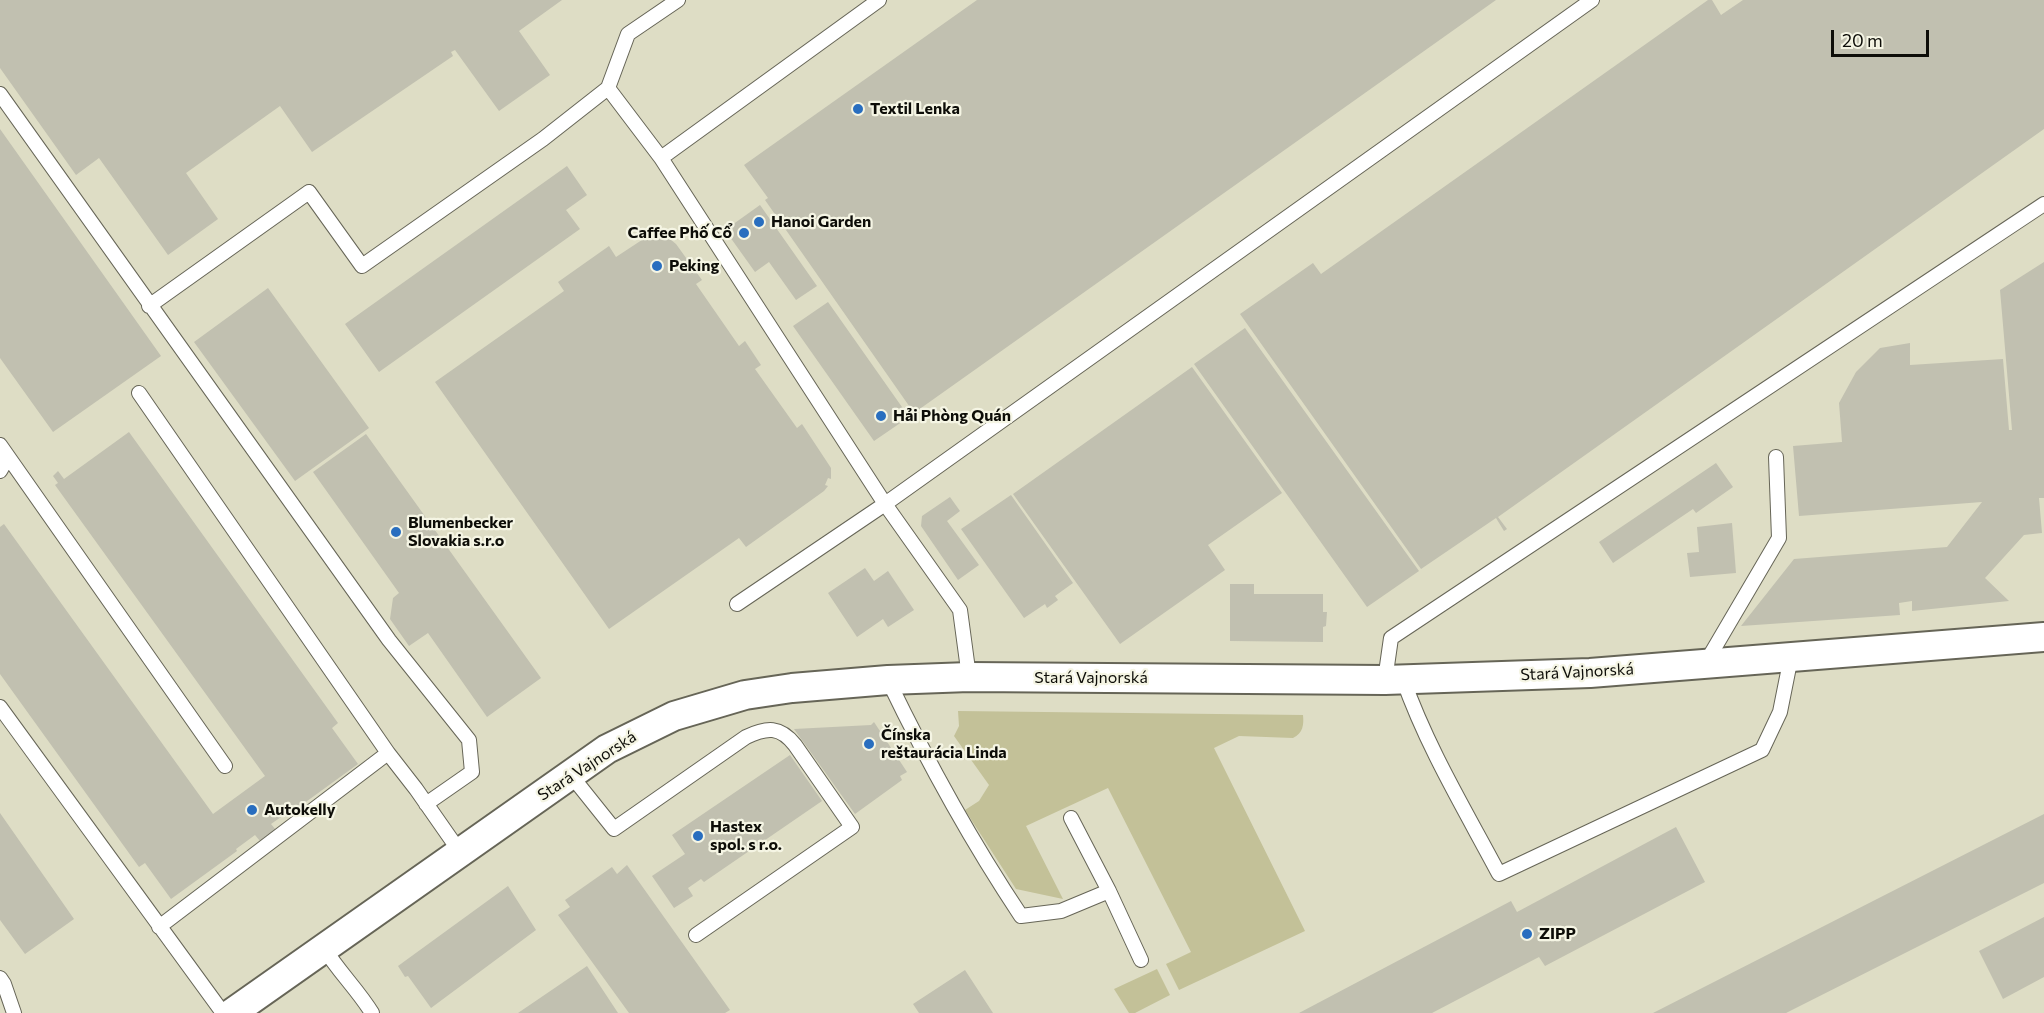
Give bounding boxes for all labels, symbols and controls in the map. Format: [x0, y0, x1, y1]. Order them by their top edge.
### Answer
scale bar [1834, 18, 1932, 56]
text: 20 m [1842, 29, 1883, 51]
place label: Textil Lenka [870, 99, 960, 119]
marker: Textil Lenka [851, 102, 865, 116]
place label: Hanoi Garden [771, 212, 871, 232]
marker: Hanoi Garden [752, 215, 766, 229]
place label: Caffee Phố Cổ [628, 223, 732, 243]
marker: Caffee Phố Cổ [737, 226, 751, 240]
place label: Peking [669, 256, 719, 276]
marker: Peking [650, 259, 664, 273]
place label: Hải Phòng Quán [893, 406, 1011, 426]
marker: Hải Phòng Quán [874, 409, 888, 423]
place label: Blumenbecker Slovakia s.r.o [408, 513, 513, 551]
marker: Blumenbecker Slovakia s.r.o [389, 525, 403, 539]
street label: Stará Vajnorská [1520, 659, 1634, 685]
street label: Stará Vajnorská [1034, 668, 1148, 688]
place label: Čínska reštaurácia Linda [881, 725, 1007, 763]
street label: Stará Vajnorská [534, 727, 640, 805]
marker: Čínska reštaurácia Linda [862, 737, 876, 751]
place label: Autokelly [264, 800, 335, 820]
marker: Autokelly [245, 803, 259, 817]
place label: Hastex spol. s r.o. [710, 817, 782, 855]
marker: Hastex spol. s r.o. [691, 829, 705, 843]
place label: ZIPP [1539, 924, 1576, 944]
marker: ZIPP [1520, 927, 1534, 941]

